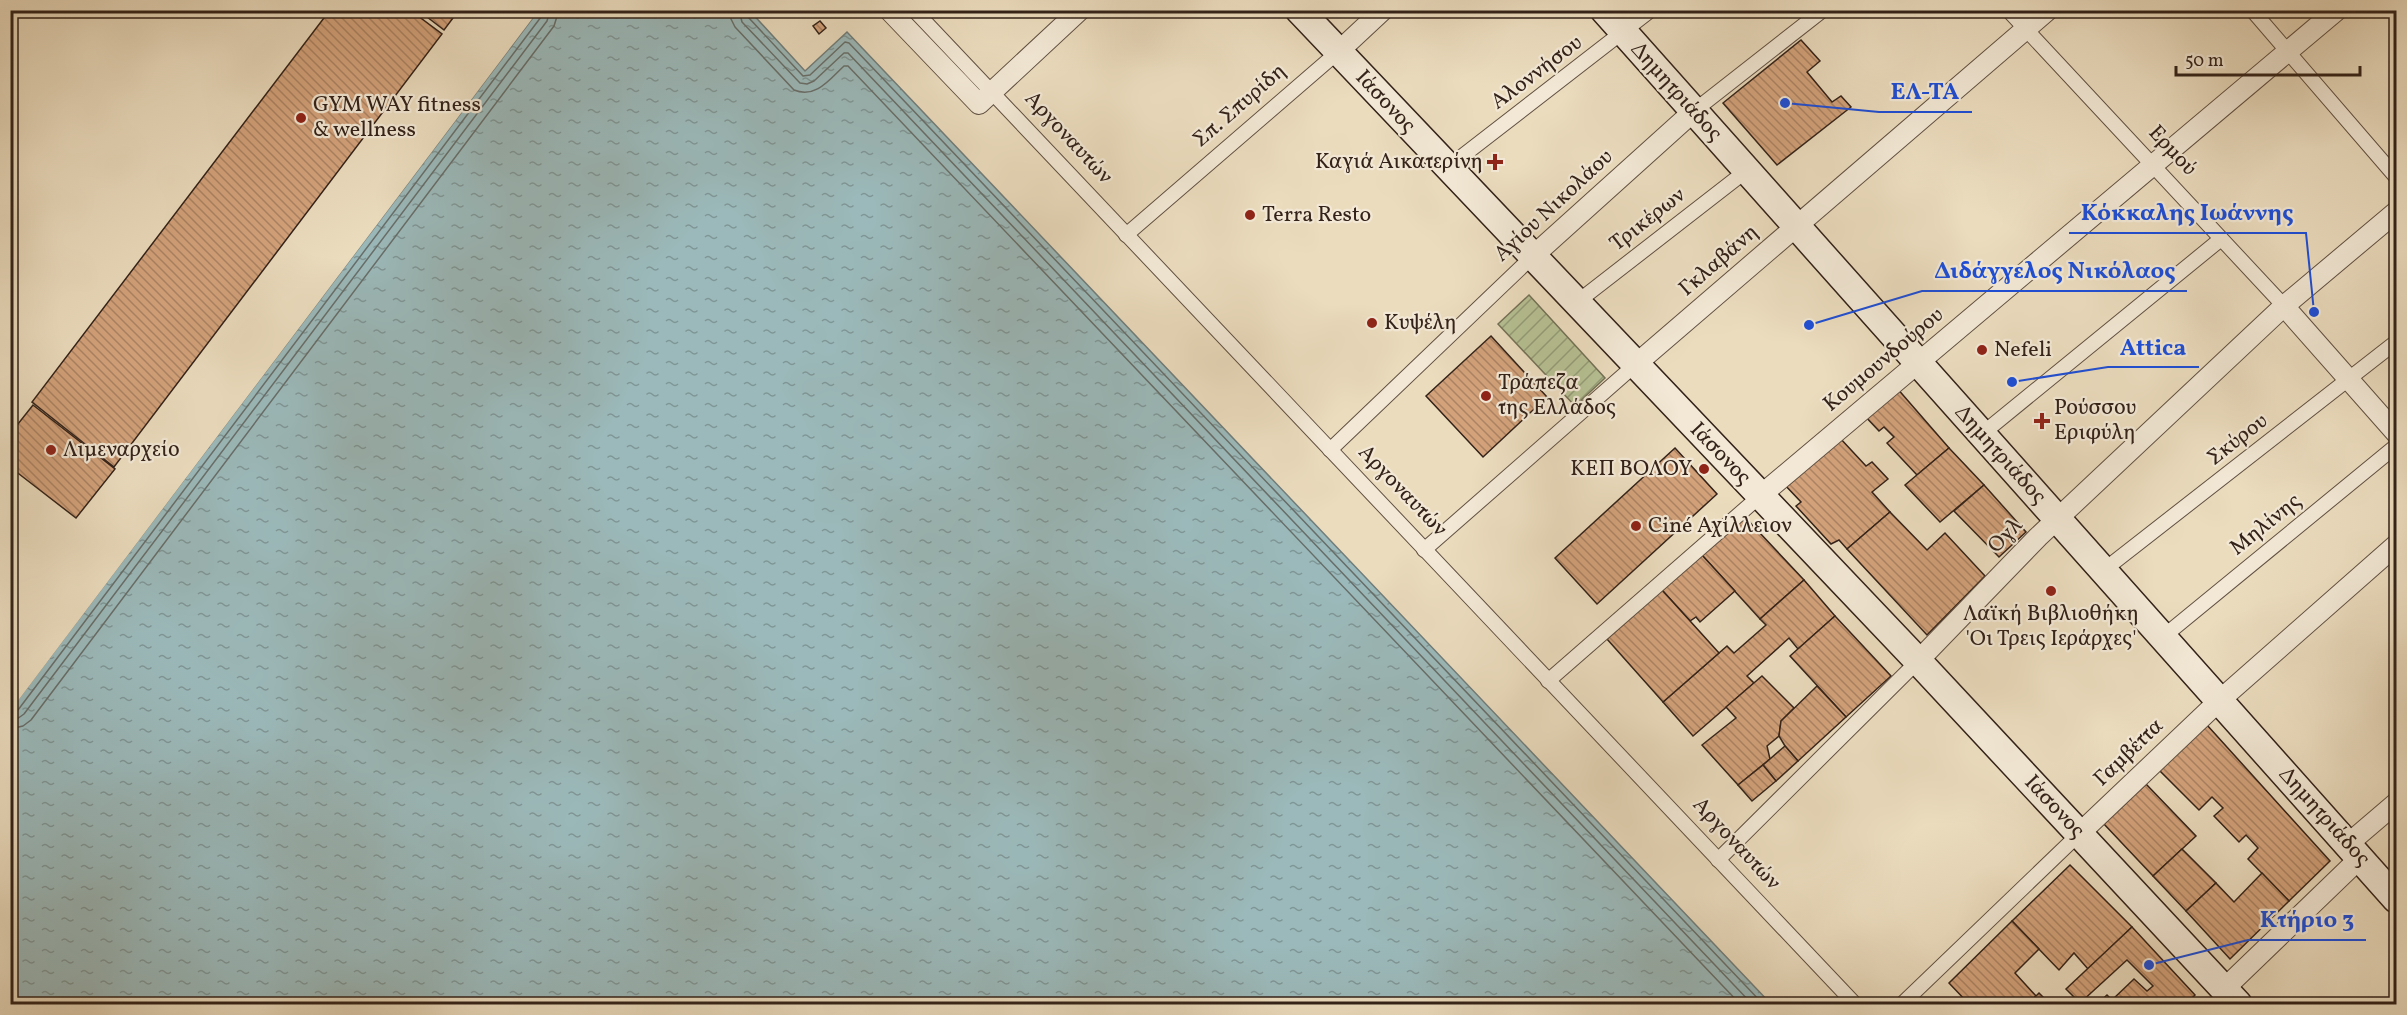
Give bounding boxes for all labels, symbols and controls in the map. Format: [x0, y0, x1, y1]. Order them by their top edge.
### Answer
street label: Αλοννήσου [1485, 28, 1589, 118]
street label: Δημητριάδος [1623, 35, 1729, 149]
scale bar [2176, 39, 2360, 77]
text: 50 m [2185, 49, 2224, 74]
street label: Σπ. Σπυρίδη [1187, 57, 1293, 155]
street label: Ιάσονος [1347, 63, 1423, 141]
callout: ΕΛ-ΤΑ [1879, 70, 1972, 112]
text: ΕΛ-ΤΑ [1891, 76, 1959, 110]
street label: Αργοναυτών [1017, 85, 1120, 192]
place label: GYM WAY fitness & wellness [313, 90, 481, 146]
marker: GYM WAY fitness & wellness [294, 111, 308, 125]
street label: Ερμού [2140, 119, 2204, 183]
street label: Αγίου Νικολάου [1487, 142, 1621, 270]
place label: Καγιά Αικατερίνη [1315, 147, 1483, 178]
marker: Καγιά Αικατερίνη [1488, 155, 1502, 169]
street label: Τρικέρων [1604, 180, 1693, 259]
callout: Κόκκαλης Ιωάννης [2069, 191, 2306, 233]
text: Κόκκαλης Ιωάννης [2081, 197, 2293, 231]
place label: Terra Resto [1262, 200, 1371, 231]
marker: Terra Resto [1243, 208, 1257, 222]
street label: Γκλαβάνη [1672, 218, 1766, 304]
callout: Διδάγγελος Νικόλαος [1922, 249, 2187, 291]
text: Διδάγγελος Νικόλαος [1935, 255, 2175, 289]
street label: Κουμουνδούρου [1817, 300, 1951, 420]
place label: Κυψέλη [1384, 308, 1457, 339]
marker: Κυψέλη [1365, 316, 1379, 330]
callout: Attica [2108, 325, 2199, 367]
text: Attica [2120, 332, 2186, 366]
place label: Nefeli [1994, 335, 2052, 366]
marker: Nefeli [1975, 343, 1989, 357]
place label: Τράπεζα της Ελλάδος [1498, 368, 1616, 424]
marker: Τράπεζα της Ελλάδος [1479, 389, 1493, 403]
place label: Ρούσσου Εριφύλη [2054, 393, 2136, 449]
street label: Δημητριάδος [1947, 398, 2053, 512]
street label: Σκύρου [2201, 406, 2275, 474]
marker: Ρούσσου Εριφύλη [2035, 414, 2049, 428]
street label: Ιάσονος [1682, 416, 1758, 492]
place label: Λιμεναρχείο [63, 435, 180, 466]
street label: Αργοναυτών [1350, 438, 1454, 544]
marker: Λιμεναρχείο [44, 443, 58, 457]
place label: ΚΕΠ ΒΟΛΟΥ [1570, 454, 1692, 485]
marker: ΚΕΠ ΒΟΛΟΥ [1697, 462, 1711, 476]
street label: Μηλίνης [2224, 486, 2308, 563]
place label: Ciné Αχίλλειον [1648, 511, 1792, 542]
street label: Ογλ [1981, 511, 2031, 561]
marker: Ciné Αχίλλειον [1629, 519, 1643, 533]
marker: Λαϊκή Βιβλιοθήκη 'Οι Τρεις Ιεράρχες' [2044, 584, 2058, 598]
place label: Λαϊκή Βιβλιοθήκη 'Οι Τρεις Ιεράρχες' [1963, 599, 2139, 655]
street label: Γαμβέττα [2087, 712, 2171, 794]
street label: Δημητριάδος [2271, 760, 2377, 874]
street label: Ιάσονος [2016, 768, 2092, 846]
street label: Αργοναυτών [1685, 791, 1788, 898]
callout: Κτήριο 3 [2248, 898, 2366, 940]
text: Κτήριο 3 [2260, 904, 2354, 938]

